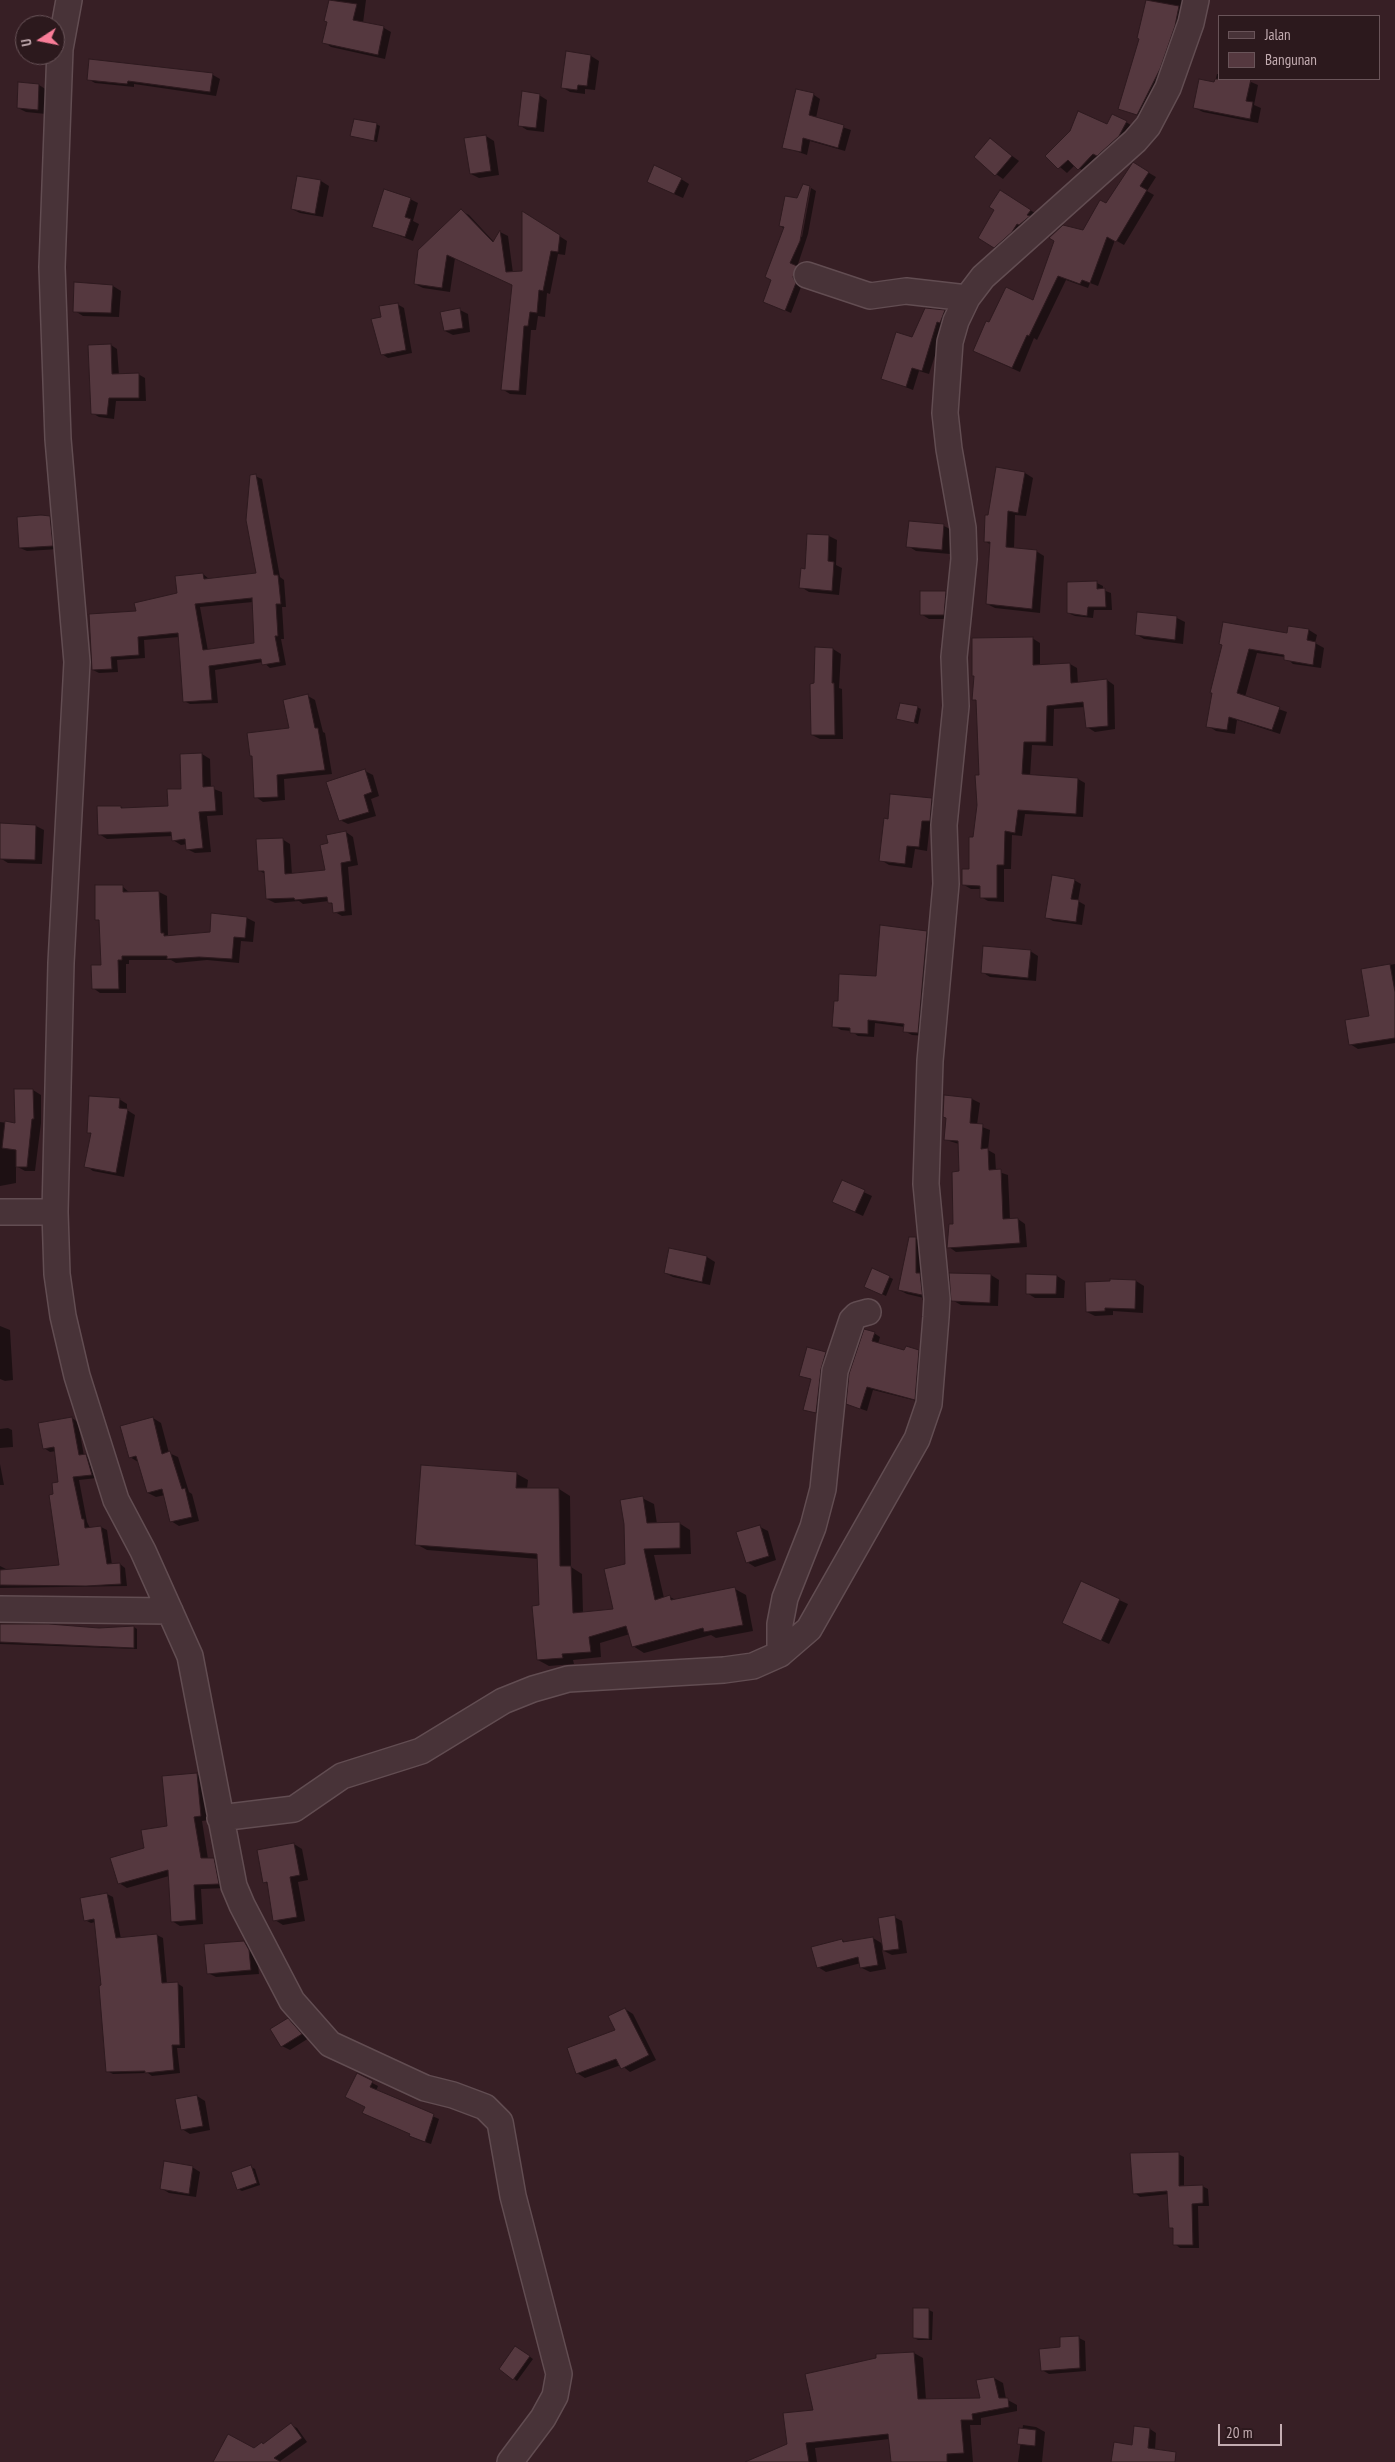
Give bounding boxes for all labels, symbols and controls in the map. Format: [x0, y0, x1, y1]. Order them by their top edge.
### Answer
north arrow [15, 15, 65, 65]
legend [1218, 15, 1380, 80]
text: Jalan [1265, 25, 1291, 44]
text: U [17, 37, 36, 48]
text: Bangunan [1265, 50, 1317, 69]
scale bar [1220, 2414, 1284, 2446]
text: 20 m [1226, 2423, 1252, 2442]

